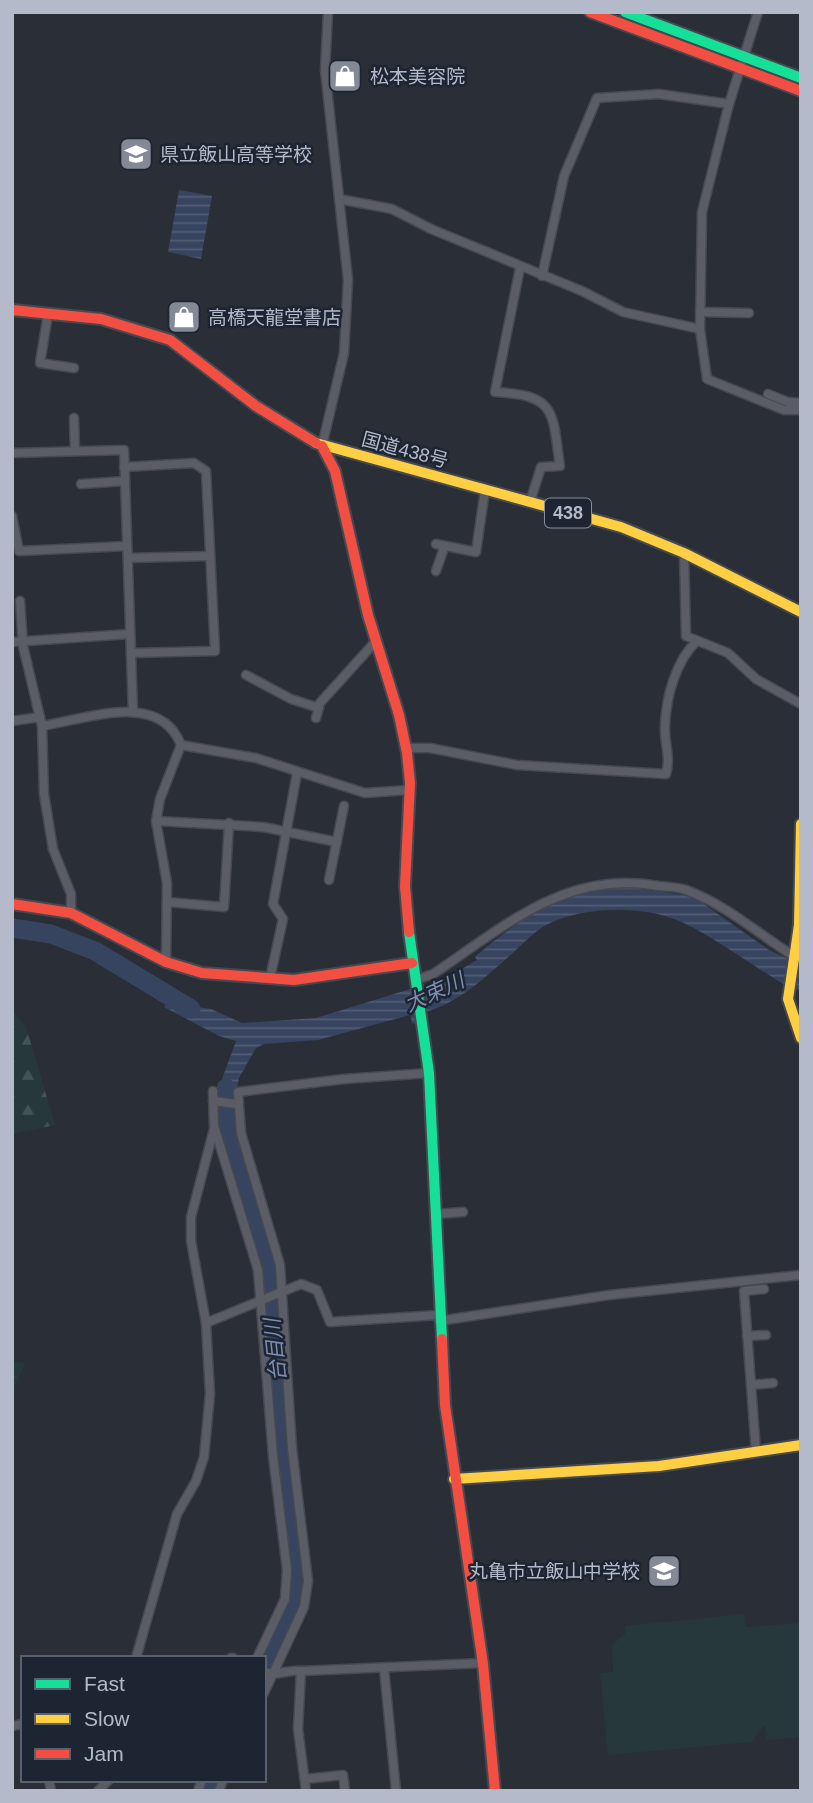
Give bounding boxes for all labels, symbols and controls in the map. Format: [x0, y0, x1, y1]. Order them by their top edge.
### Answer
shop icon: 松本美容院 [326, 57, 364, 95]
place label: 松本美容院 [370, 66, 465, 87]
school or university icon: 県立飯山高等学校 [117, 135, 155, 173]
place label: 県立飯山高等学校 [160, 144, 312, 165]
shop icon: 高橋天龍堂書店 [165, 298, 203, 336]
place label: 高橋天龍堂書店 [208, 307, 341, 328]
street label: 国道438号 [359, 428, 451, 472]
road number: 438 [545, 499, 591, 528]
water label: 大束川 [401, 967, 469, 1016]
water label: 台目川 [260, 1315, 290, 1383]
school or university icon: 丸亀市立飯山中学校 [645, 1552, 683, 1590]
place label: 丸亀市立飯山中学校 [469, 1561, 640, 1582]
legend [21, 1656, 266, 1782]
text: Fast [84, 1672, 125, 1695]
text: Slow [84, 1707, 130, 1730]
text: Jam [84, 1742, 124, 1765]

